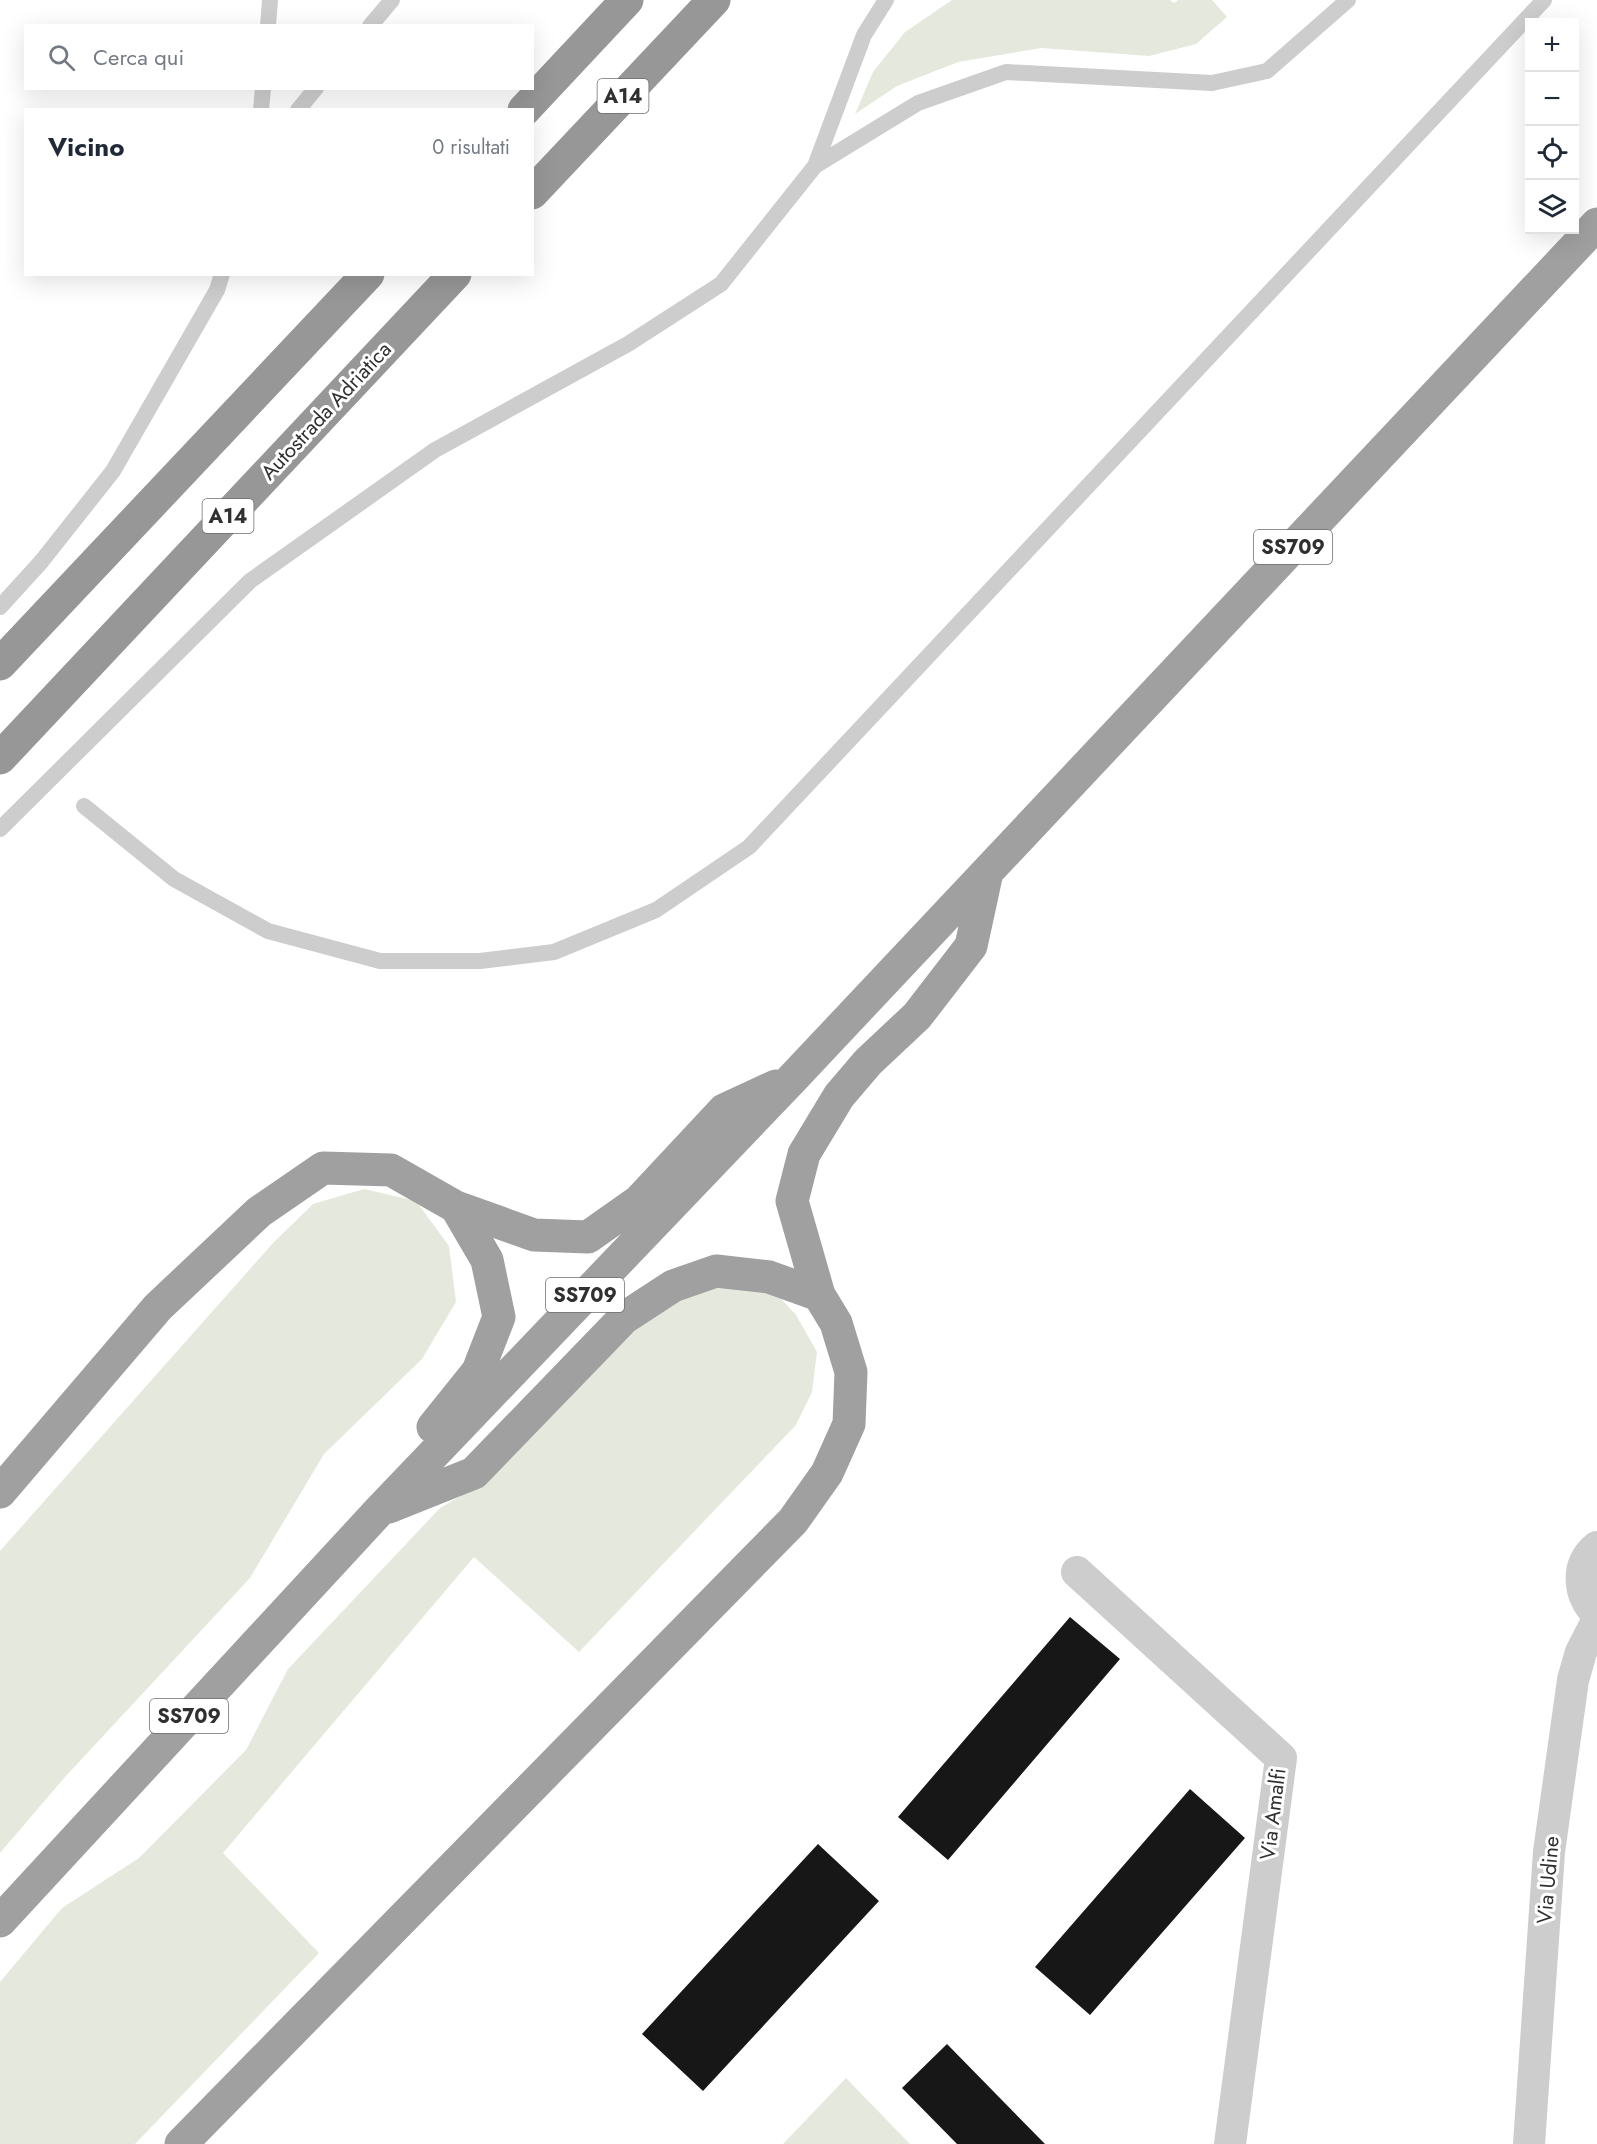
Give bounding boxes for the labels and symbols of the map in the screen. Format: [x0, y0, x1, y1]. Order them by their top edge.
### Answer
road number: A14 [598, 79, 648, 113]
street label: Autostrada Adriatica [254, 335, 398, 487]
road number: A14 [202, 499, 254, 533]
road number: SS709 [1254, 530, 1332, 564]
road number: SS709 [546, 1278, 624, 1312]
road number: SS709 [150, 1699, 228, 1733]
street label: Via Amalfi [1252, 1766, 1294, 1862]
street label: Via Udine [1529, 1835, 1567, 1925]

